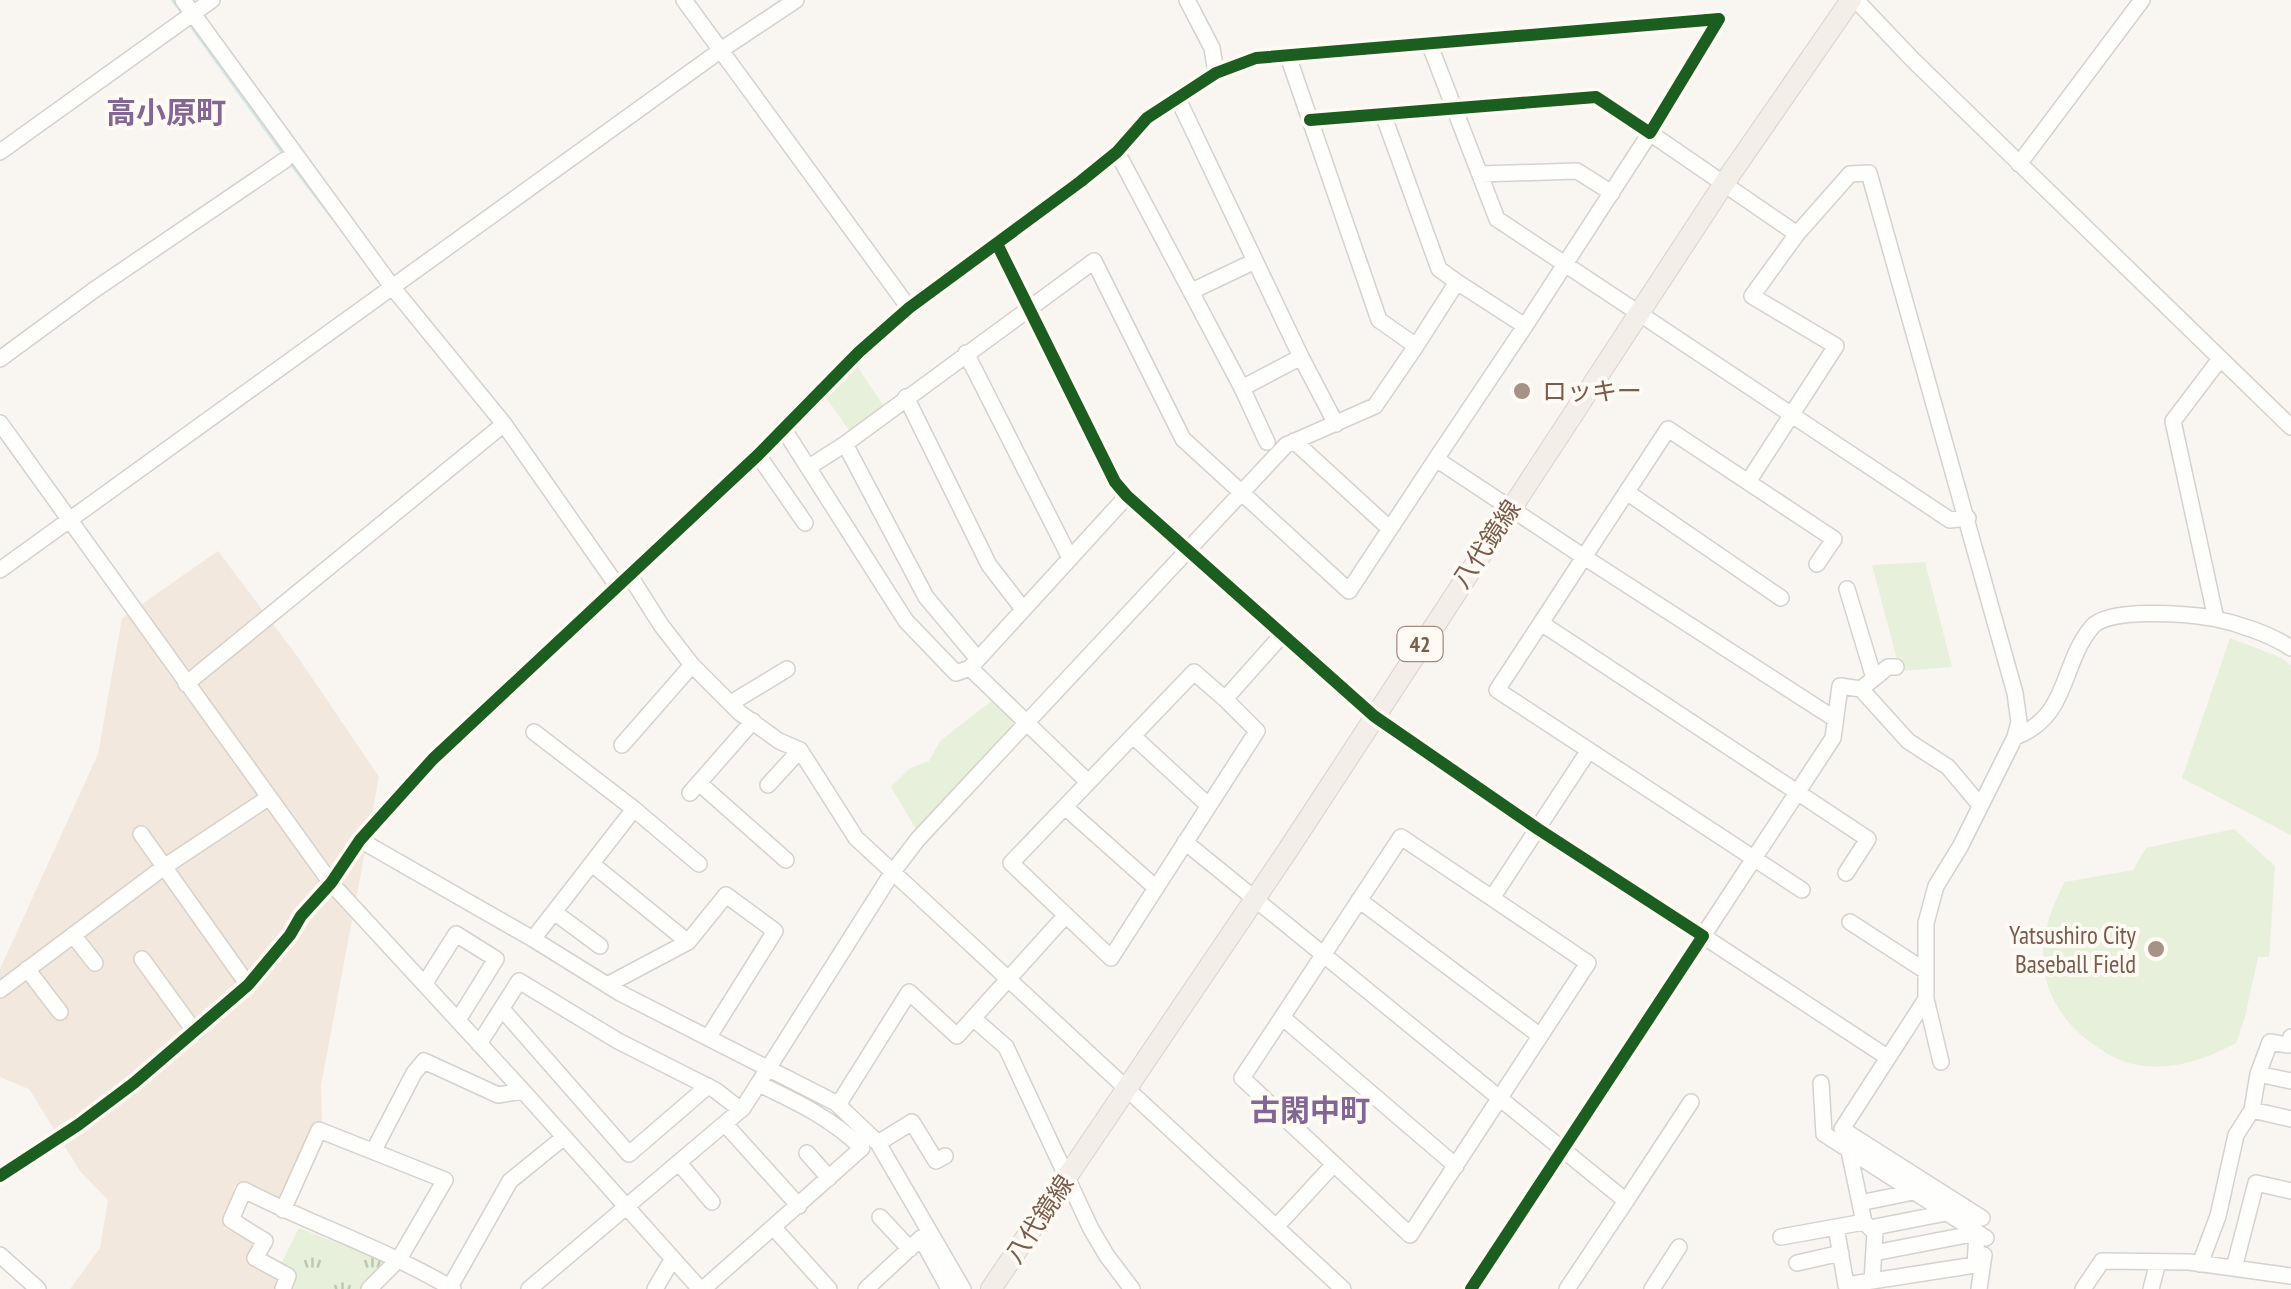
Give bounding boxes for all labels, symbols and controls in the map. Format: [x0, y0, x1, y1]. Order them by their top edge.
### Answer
district label: 高小原町 [106, 92, 226, 131]
place label: ロッキー [1542, 375, 1642, 407]
marker: ロッキー [1511, 380, 1533, 402]
street label: 八代鏡線 [1445, 494, 1527, 594]
road number: 42 [1398, 627, 1442, 661]
place label: Yatsushiro City Baseball Field [2009, 919, 2137, 980]
marker: Yatsushiro City Baseball Field [2145, 938, 2167, 960]
district label: 古閑中町 [1250, 1090, 1370, 1129]
street label: 八代鏡線 [998, 1169, 1080, 1269]

